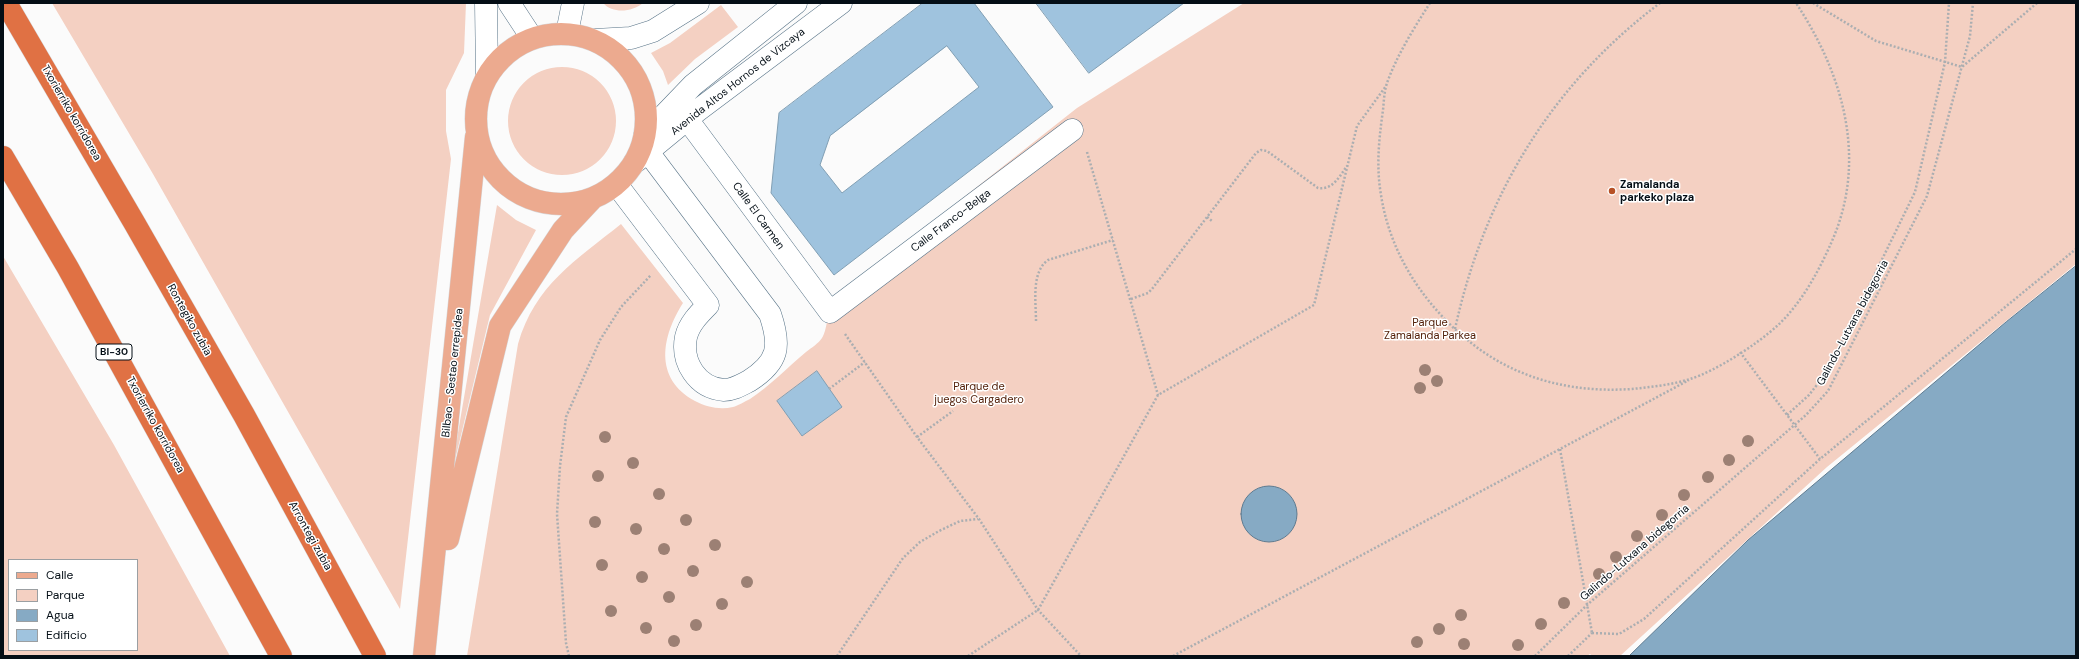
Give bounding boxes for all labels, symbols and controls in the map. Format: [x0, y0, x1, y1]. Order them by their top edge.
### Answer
street label: Avenida Altos Hornos de Vizcaya [668, 26, 808, 138]
street label: Txorierriko korridorea [38, 63, 104, 163]
place label: Zamalanda parkeko plaza [1620, 178, 1694, 204]
street label: Calle El Carmen [729, 180, 787, 252]
marker: Zamalanda parkeko plaza [1607, 186, 1617, 196]
street label: Calle Franco-Belga [909, 187, 993, 255]
street label: Galindo-Lutxana bidegorria [1814, 258, 1892, 388]
street label: Rontegiko zubia [164, 282, 214, 358]
street label: Bilbao - Sestao errepidea [440, 308, 466, 438]
park label: Parque Zamalanda Parkea [1384, 316, 1476, 342]
road number: BI-30 [96, 344, 132, 360]
street label: Txorierriko korridorea [123, 375, 187, 475]
park label: Parque de juegos Cargadero [934, 380, 1024, 406]
street label: Arrontegi zubia [286, 499, 334, 573]
street label: Galindo-Lutxana bidegorria [1578, 502, 1692, 604]
legend [8, 559, 138, 651]
text: Calle [46, 567, 73, 583]
text: Parque [46, 587, 85, 603]
text: Agua [46, 607, 74, 623]
text: Edificio [46, 627, 87, 643]

